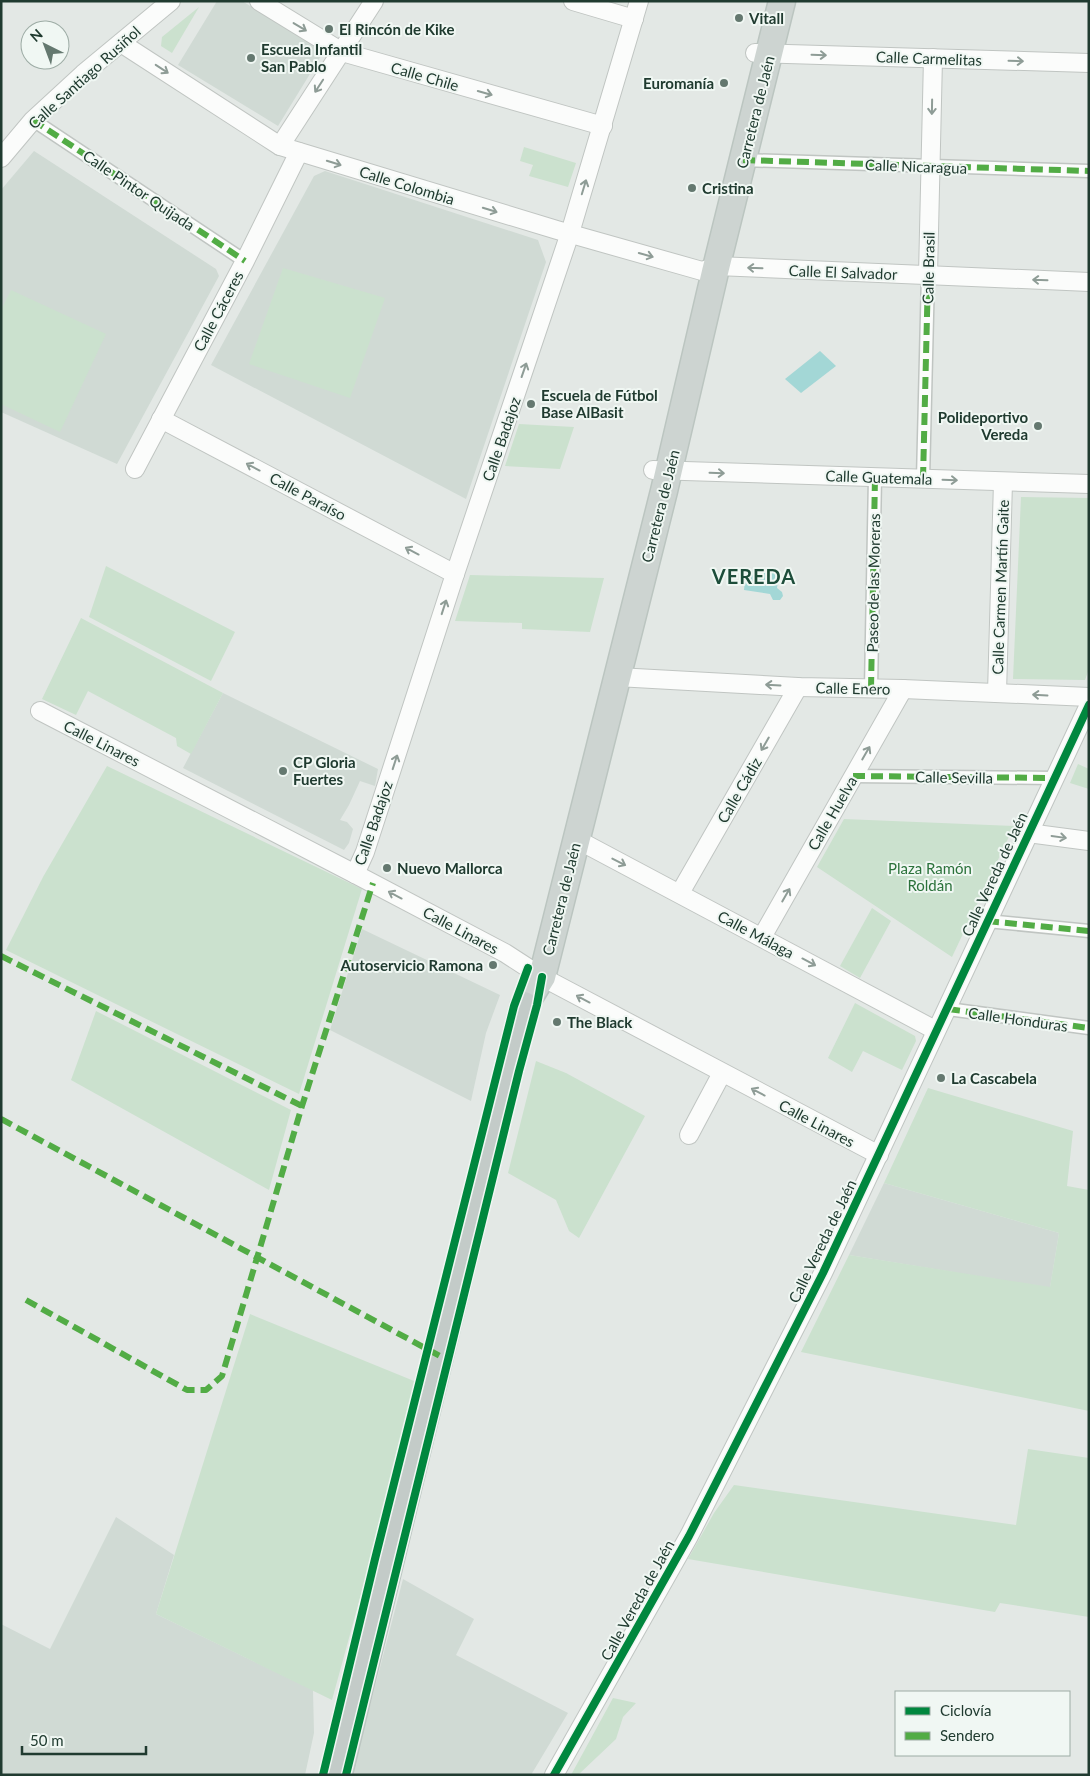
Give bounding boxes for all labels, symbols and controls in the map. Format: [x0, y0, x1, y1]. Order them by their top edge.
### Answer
place label: Vitall [748, 9, 784, 27]
marker: Vitall [733, 12, 745, 24]
north arrow [20, 20, 70, 70]
place label: El Rincón de Kike [339, 20, 455, 38]
street label: Calle Santiago Rusiñol [24, 22, 144, 132]
one-way arrow [293, 22, 307, 32]
marker: El Rincón de Kike [323, 23, 335, 35]
text: N [26, 25, 46, 45]
place label: Escuela Infantil San Pablo [261, 40, 362, 75]
street label: Calle Carmelitas [876, 47, 982, 69]
one-way arrow [810, 50, 826, 60]
marker: Escuela Infantil San Pablo [245, 52, 257, 64]
street label: Carretera de Jaén [732, 54, 778, 170]
one-way arrow [1008, 56, 1024, 66]
street label: Calle Chile [389, 58, 461, 94]
one-way arrow [155, 64, 169, 75]
place label: Euromanía [643, 74, 714, 92]
marker: Euromanía [718, 77, 730, 89]
one-way arrow [314, 79, 324, 93]
one-way arrow [477, 88, 493, 98]
one-way arrow [927, 98, 937, 115]
street label: Calle Pintor Quijada [80, 146, 198, 234]
street label: Calle Nicaragua [865, 155, 967, 177]
one-way arrow [326, 158, 342, 168]
street label: Calle Colombia [357, 162, 457, 208]
one-way arrow [579, 179, 589, 195]
place label: Cristina [702, 179, 754, 197]
marker: Cristina [686, 182, 698, 194]
one-way arrow [482, 205, 498, 215]
street label: Calle Brasil [918, 232, 938, 304]
one-way arrow [638, 251, 654, 261]
street label: Calle El Salvador [788, 261, 898, 283]
one-way arrow [748, 264, 764, 273]
street label: Calle Cáceres [189, 268, 247, 354]
one-way arrow [1032, 275, 1048, 284]
one-way arrow [519, 362, 529, 378]
place label: Escuela de Fútbol Base AlBasit [541, 386, 658, 421]
street label: Calle Badajoz [478, 394, 524, 484]
marker: Escuela de Fútbol Base AlBasit [525, 398, 537, 410]
place label: Polideportivo Vereda [938, 408, 1028, 443]
marker: Polideportivo Vereda [1032, 420, 1044, 432]
street label: Carretera de Jaén [637, 448, 683, 564]
one-way arrow [245, 462, 260, 472]
street label: Calle Guatemala [825, 466, 933, 488]
street label: Calle Paraíso [267, 468, 349, 524]
one-way arrow [709, 468, 725, 477]
one-way arrow [941, 475, 957, 484]
street label: Calle Carmen Martín Gaite [988, 499, 1012, 675]
street label: Paseo de las Moreras [863, 513, 883, 653]
one-way arrow [405, 546, 420, 555]
district label: VEREDA [711, 564, 796, 588]
one-way arrow [440, 599, 450, 615]
street label: Calle Enero [815, 678, 891, 698]
one-way arrow [765, 681, 781, 690]
one-way arrow [1032, 690, 1048, 699]
street label: Calle Linares [61, 716, 143, 770]
one-way arrow [760, 736, 769, 751]
one-way arrow [862, 747, 872, 761]
place label: CP Gloria Fuertes [293, 753, 356, 788]
one-way arrow [390, 754, 400, 770]
street label: Calle Cádiz [713, 754, 765, 826]
marker: CP Gloria Fuertes [277, 765, 289, 777]
street label: Calle Sevilla [915, 767, 993, 787]
street label: Calle Huelva [804, 773, 860, 853]
street label: Calle Badajoz [350, 778, 396, 868]
street label: Calle Vereda de Jaén [957, 809, 1031, 939]
one-way arrow [1050, 832, 1066, 842]
street label: Carretera de Jaén [538, 841, 584, 957]
one-way arrow [611, 858, 626, 867]
place label: Nuevo Mallorca [397, 859, 503, 877]
park label: Plaza Ramón Roldán [888, 859, 972, 894]
marker: Nuevo Mallorca [381, 862, 393, 874]
one-way arrow [781, 888, 791, 902]
one-way arrow [388, 890, 403, 900]
street label: Calle Linares [420, 903, 502, 957]
street label: Calle Málaga [715, 906, 797, 962]
place label: Autoservicio Ramona [340, 956, 483, 974]
one-way arrow [801, 958, 816, 968]
marker: Autoservicio Ramona [487, 959, 499, 971]
one-way arrow [576, 994, 591, 1004]
street label: Calle Honduras [967, 1003, 1069, 1035]
place label: The Black [567, 1013, 633, 1031]
marker: The Black [551, 1016, 563, 1028]
place label: La Cascabela [951, 1069, 1037, 1087]
marker: La Cascabela [935, 1072, 947, 1084]
one-way arrow [751, 1087, 766, 1096]
street label: Calle Linares [776, 1096, 858, 1150]
street label: Calle Vereda de Jaén [784, 1176, 860, 1306]
street label: Calle Vereda de Jaén [596, 1537, 678, 1663]
legend [895, 1691, 1070, 1756]
text: Ciclovía [940, 1701, 991, 1719]
scale bar [22, 1724, 146, 1756]
text: Sendero [940, 1726, 994, 1744]
text: 50 m [30, 1731, 64, 1749]

